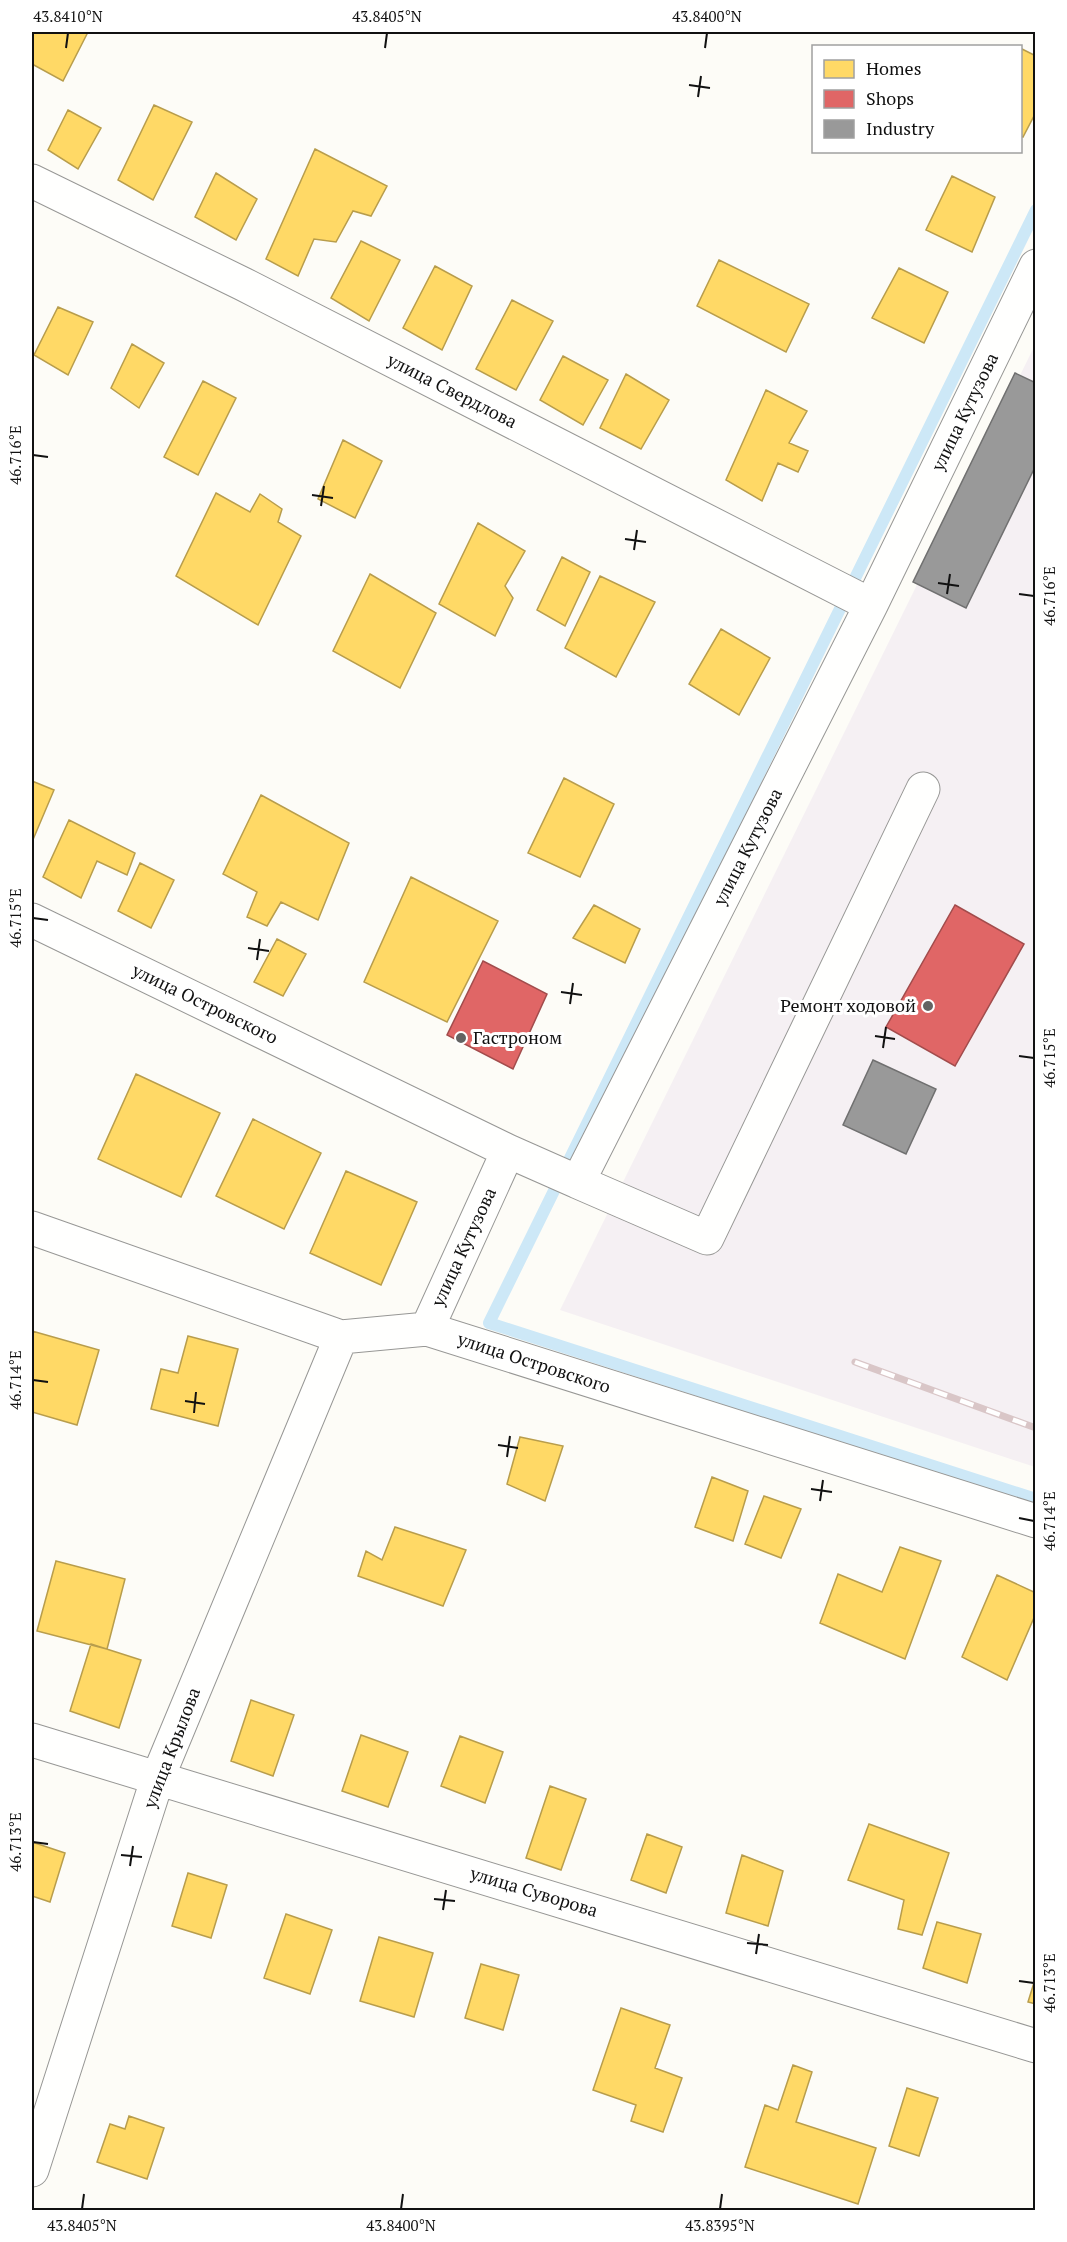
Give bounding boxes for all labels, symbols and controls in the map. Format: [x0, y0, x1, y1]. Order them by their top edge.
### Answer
text: 43.8410°N [33, 6, 103, 26]
text: 43.8405°N [352, 6, 422, 26]
text: 43.8400°N [672, 6, 742, 26]
legend [812, 45, 1022, 153]
text: Homes [866, 56, 921, 80]
text: Shops [866, 86, 914, 110]
text: Industry [866, 116, 935, 140]
street label: улица Свердлова [383, 347, 521, 433]
street label: улица Кутузова [925, 348, 1003, 476]
text: 46.716°E [5, 425, 25, 485]
text: 46.716°E [1039, 566, 1059, 626]
street label: улица Кутузова [707, 784, 787, 910]
text: 46.715°E [5, 888, 25, 948]
street label: улица Островского [128, 957, 282, 1049]
place label: Ремонт ходовой [780, 993, 916, 1017]
marker: Ремонт ходовой [921, 999, 935, 1013]
place label: Гастроном [473, 1025, 562, 1049]
text: 46.715°E [1039, 1028, 1059, 1088]
marker: Гастроном [454, 1031, 468, 1045]
street label: улица Кутузова [425, 1183, 501, 1311]
street label: улица Островского [454, 1326, 614, 1398]
text: 46.714°E [5, 1350, 25, 1410]
text: 46.714°E [1039, 1491, 1059, 1551]
street label: улица Крылова [137, 1684, 205, 1812]
text: 46.713°E [5, 1812, 25, 1872]
street label: улица Суворова [467, 1860, 601, 1922]
text: 46.713°E [1039, 1953, 1059, 2013]
text: 43.8405°N [47, 2215, 117, 2235]
text: 43.8400°N [366, 2215, 436, 2235]
text: 43.8395°N [685, 2215, 755, 2235]

